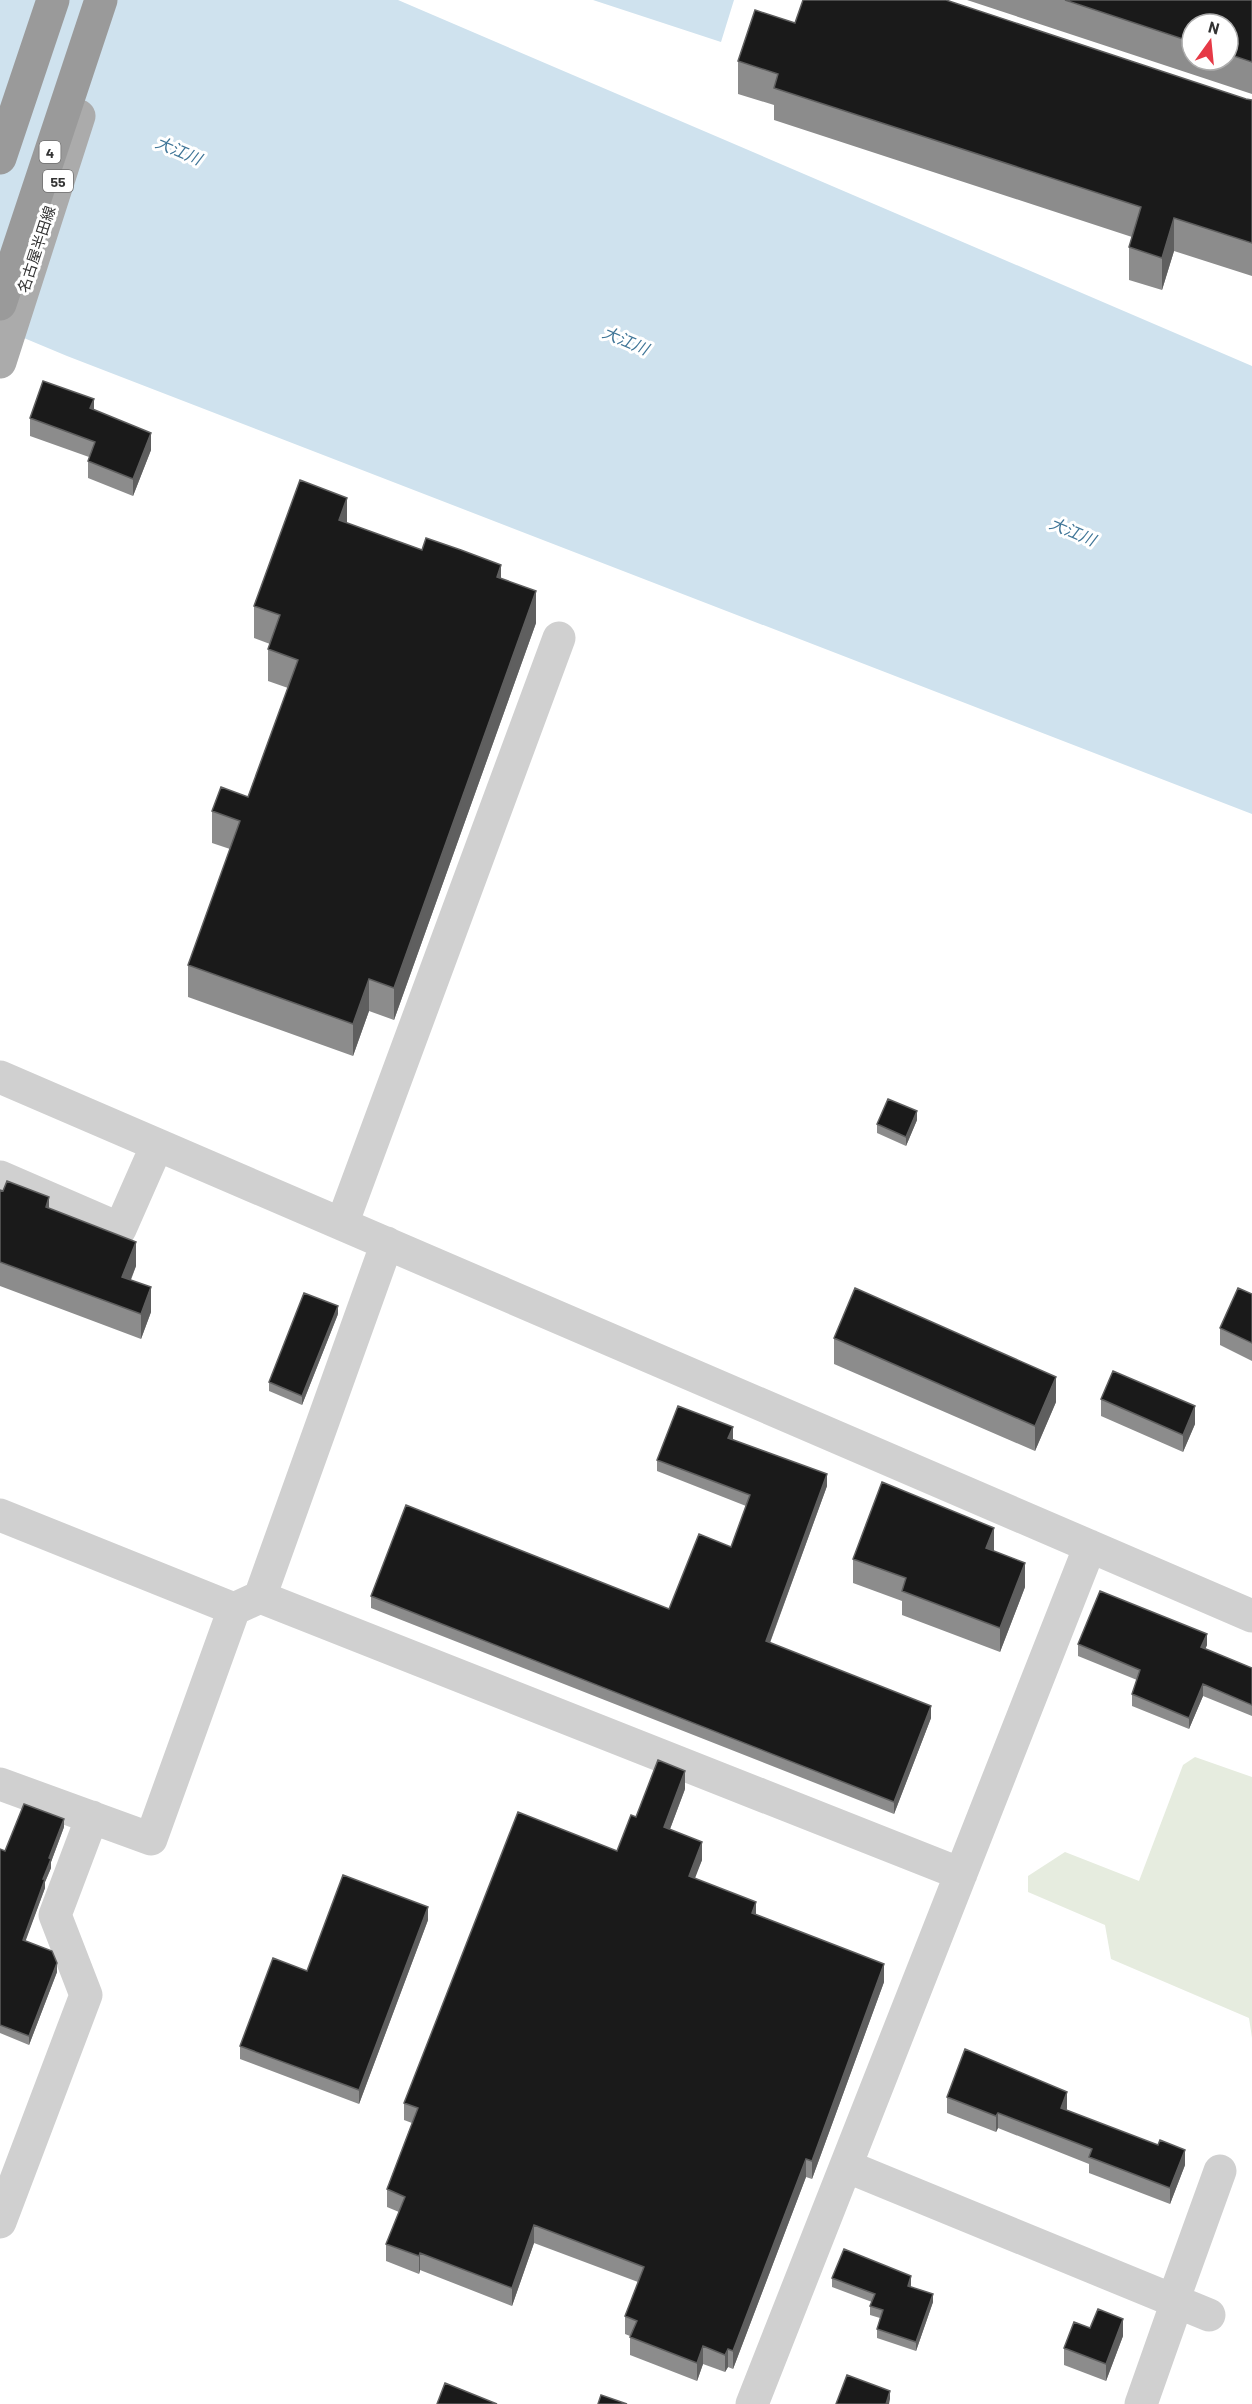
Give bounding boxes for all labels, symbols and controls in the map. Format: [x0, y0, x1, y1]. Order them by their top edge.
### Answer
north arrow [1180, 12, 1240, 72]
text: N [1206, 16, 1222, 38]
water label: 大江川 [153, 132, 207, 169]
road number: 4 [40, 141, 60, 163]
road number: 55 [43, 170, 73, 192]
street label: 名古屋半田線 [14, 203, 58, 295]
water label: 大江川 [600, 322, 654, 359]
water label: 大江川 [1047, 513, 1101, 550]

